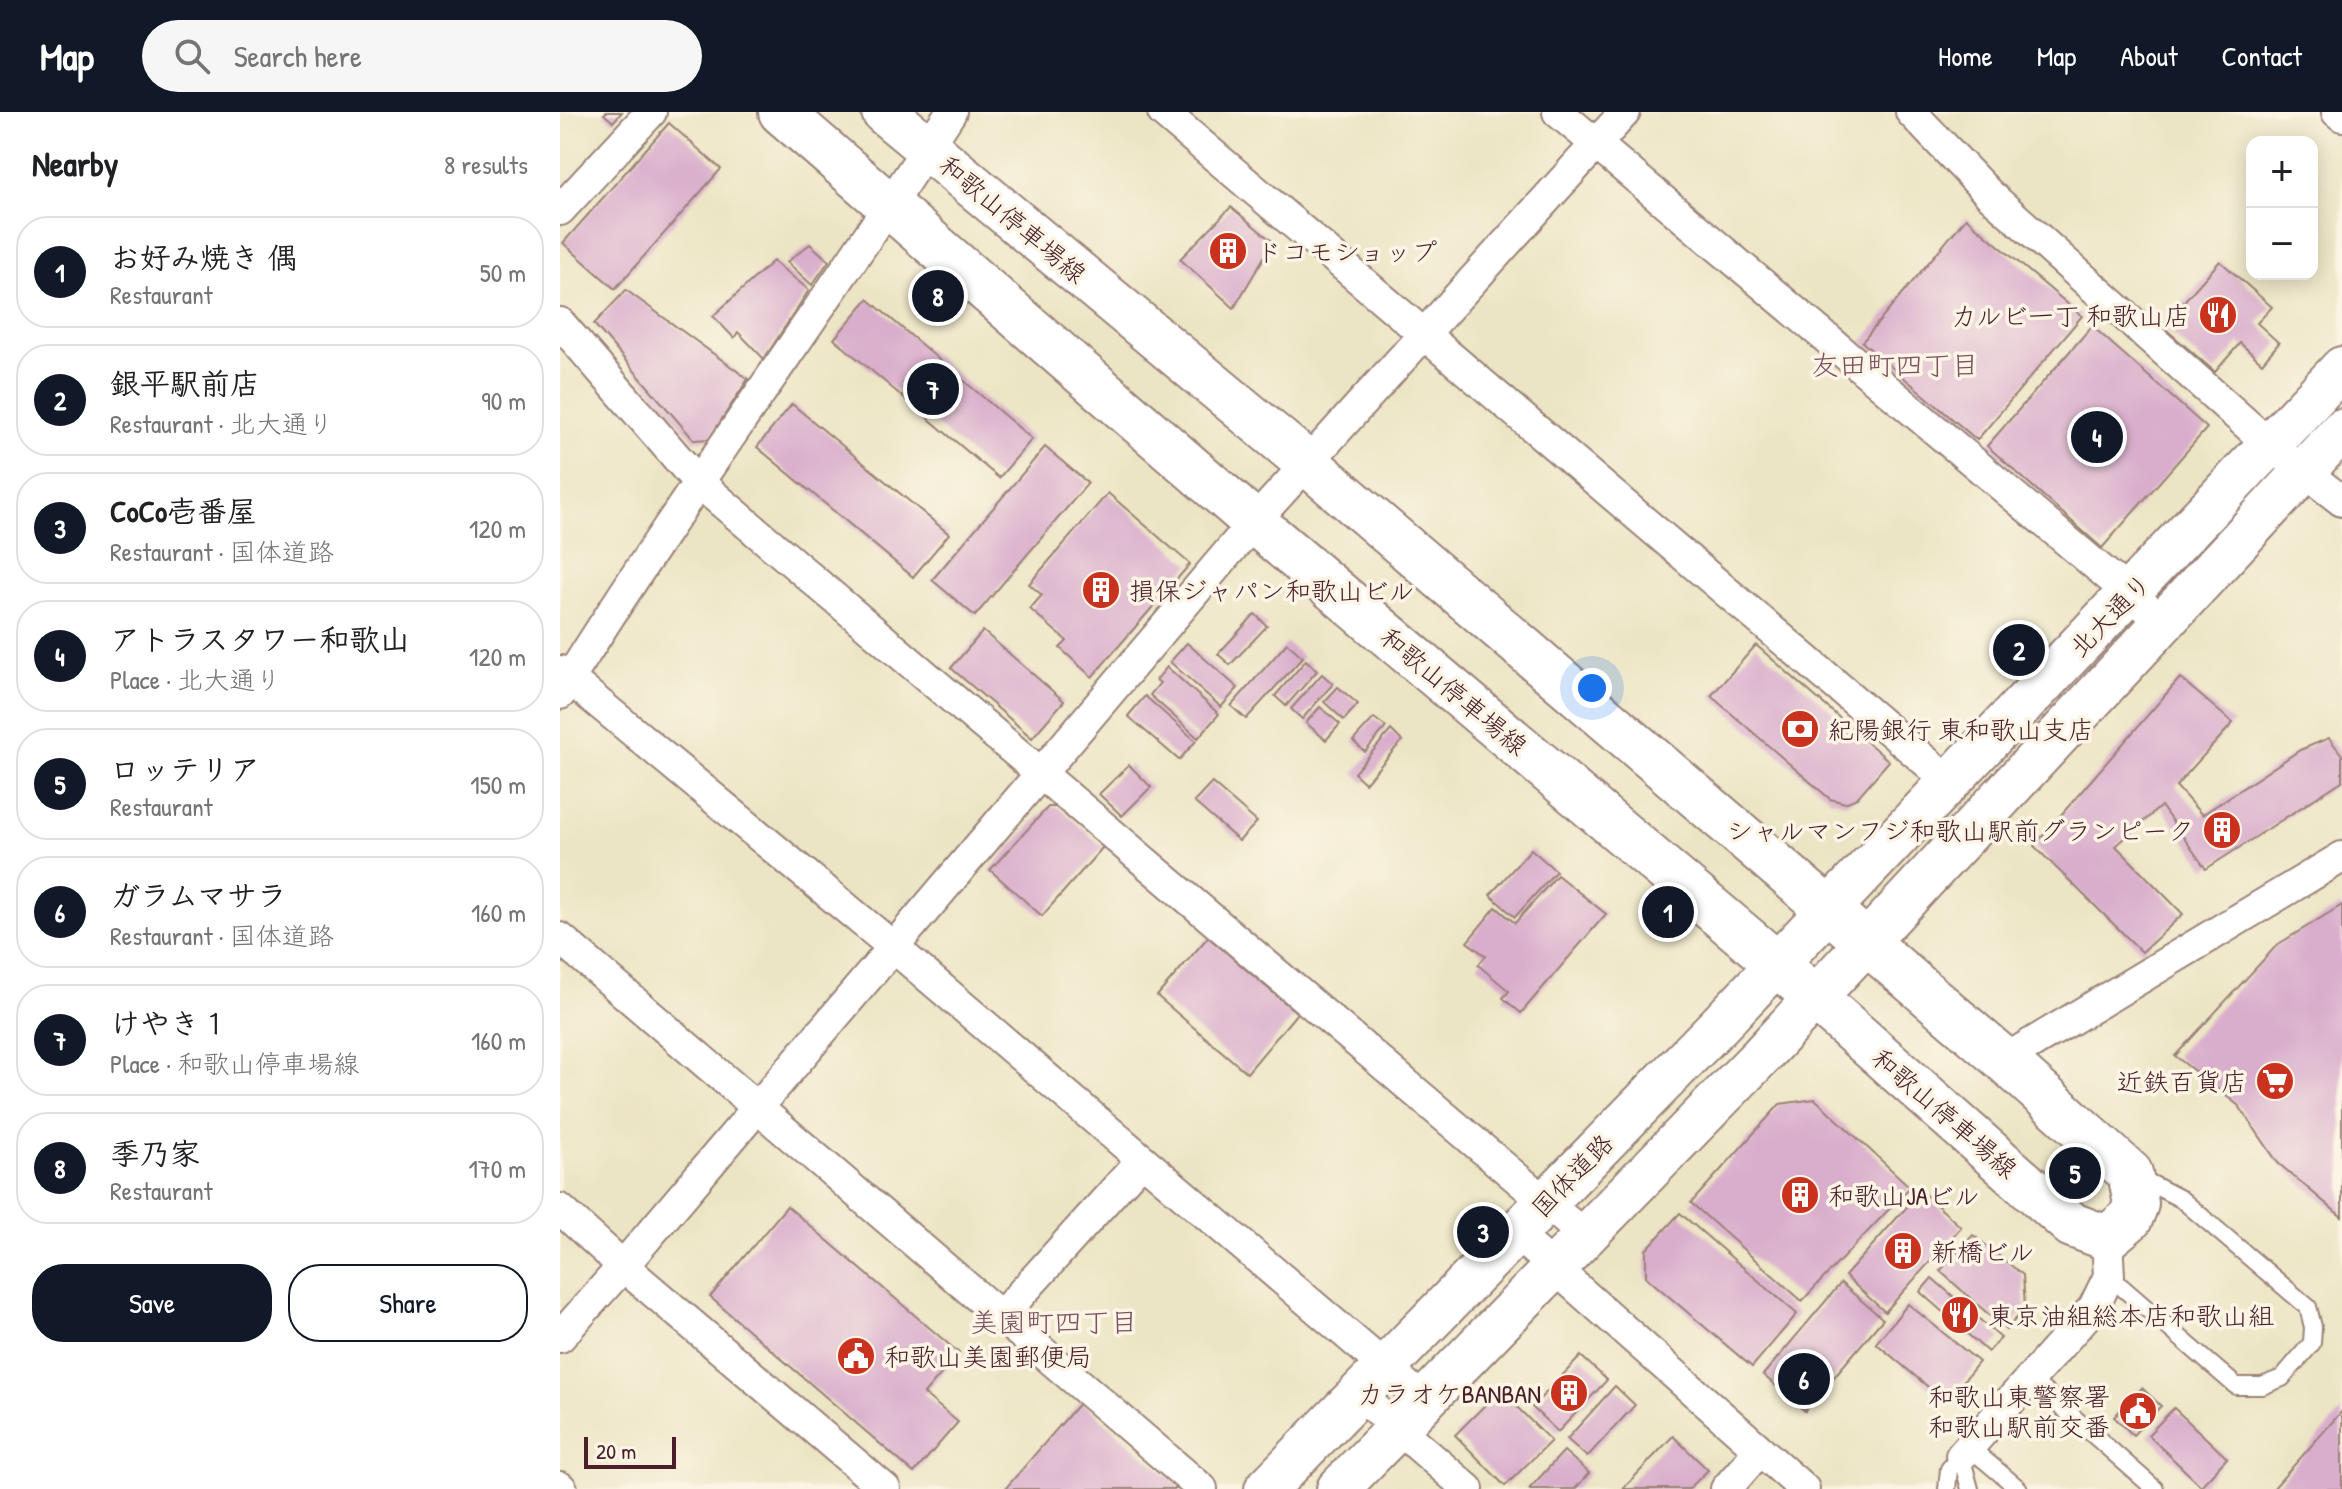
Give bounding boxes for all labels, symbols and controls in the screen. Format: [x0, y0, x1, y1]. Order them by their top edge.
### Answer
search box [142, 20, 702, 92]
text: Map [40, 30, 94, 82]
icon: search [170, 34, 214, 78]
text: Search here [234, 36, 362, 76]
text: Home [1938, 37, 1993, 75]
text: Map [2037, 37, 2076, 75]
text: About [2120, 37, 2178, 75]
text: Contact [2222, 37, 2302, 75]
map controls [2246, 136, 2318, 280]
button: + [2246, 136, 2318, 208]
text: Nearby [32, 141, 118, 187]
text: 8 results [444, 147, 528, 182]
street label: 和歌山停車場線 [932, 147, 1094, 291]
button: − [2246, 208, 2318, 280]
building icon: ドコモショップ [1207, 230, 1249, 272]
place label: ドコモショップ [1256, 234, 1437, 269]
text: お好み焼き 偶 [110, 237, 297, 277]
text: 1 [55, 255, 65, 290]
text: 50 m [480, 255, 526, 290]
pin: 8 [912, 266, 964, 326]
text: Restaurant [110, 277, 213, 312]
restaurant icon: カルビ一丁 和歌山店 [2197, 294, 2239, 336]
place label: カルビ一丁 和歌山店 [1951, 298, 2190, 333]
district label: 友田町四丁目 [1811, 346, 1979, 384]
pin: 7 [907, 359, 959, 419]
text: 銀平駅前店 [110, 363, 260, 403]
text: 2 [54, 383, 66, 418]
text: 90 m [481, 383, 526, 418]
text: Restaurant · 北大通り [110, 406, 334, 441]
pin: 4 [2071, 407, 2123, 467]
text: CoCo壱番屋 [110, 491, 257, 531]
text: 3 [54, 511, 66, 546]
text: 120 m [469, 511, 526, 546]
text: Restaurant · 国体道路 [110, 534, 334, 569]
street label: 北大通り [2061, 565, 2159, 665]
building icon: 損保ジャパン和歌山ビル [1080, 569, 1122, 611]
place label: 損保ジャパン和歌山ビル [1129, 573, 1414, 608]
text: アトラスタワー和歌山 [110, 619, 409, 659]
street label: 和歌山停車場線 [1373, 619, 1535, 763]
pin: 2 [1993, 620, 2045, 680]
text: 4 [55, 639, 65, 674]
text: 120 m [469, 639, 526, 674]
text: Place · 北大通り [110, 662, 281, 697]
your location [1572, 668, 1612, 708]
bank icon: 紀陽銀行 東和歌山支店 [1779, 708, 1821, 750]
place label: 紀陽銀行 東和歌山支店 [1828, 712, 2094, 747]
text: ロッテリア [110, 749, 260, 789]
text: 5 [55, 767, 66, 802]
text: 150 m [470, 767, 526, 802]
text: Restaurant [110, 789, 213, 824]
building icon: シャルマンフジ和歌山駅前グランピーク [2201, 809, 2243, 851]
place label: シャルマンフジ和歌山駅前グランピーク [1727, 813, 2194, 848]
text: ガラムマサラ [110, 875, 287, 915]
pin: 1 [1642, 882, 1694, 942]
text: 6 [55, 895, 65, 930]
text: 160 m [471, 895, 526, 930]
text: Restaurant · 国体道路 [110, 918, 334, 953]
text: けやき１ [110, 1003, 230, 1043]
text: 7 [54, 1023, 66, 1058]
text: 160 m [471, 1023, 526, 1058]
street label: 和歌山停車場線 [1865, 1040, 2025, 1186]
text: Place · 和歌山停車場線 [110, 1046, 359, 1081]
supermarket icon: 近鉄百貨店 [2254, 1060, 2296, 1102]
place label: 近鉄百貨店 [2117, 1064, 2247, 1099]
street label: 国体道路 [1523, 1125, 1621, 1225]
text: 季乃家 [110, 1133, 200, 1173]
pin: 5 [2049, 1143, 2101, 1203]
text: 8 [54, 1151, 66, 1186]
text: 170 m [468, 1151, 526, 1186]
text: Restaurant [110, 1173, 213, 1208]
building icon: 和歌山JAビル [1779, 1174, 1821, 1216]
place label: 和歌山JAビル [1828, 1178, 1980, 1213]
pin: 3 [1457, 1202, 1509, 1262]
building icon: 新橋ビル [1882, 1230, 1924, 1272]
place label: 新橋ビル [1931, 1234, 2034, 1269]
button: Save [32, 1264, 272, 1342]
button: Share [288, 1264, 528, 1342]
restaurant icon: 東京油組総本店和歌山組 [1939, 1294, 1981, 1336]
place label: 東京油組総本店和歌山組 [1988, 1298, 2274, 1333]
district label: 美園町四丁目 [970, 1303, 1138, 1341]
public building icon: 和歌山美園郵便局 [835, 1335, 877, 1377]
place label: 和歌山美園郵便局 [884, 1339, 1092, 1374]
pin: 6 [1778, 1349, 1830, 1409]
building icon: カラオケBANBAN [1548, 1372, 1590, 1414]
place label: カラオケBANBAN [1358, 1376, 1541, 1411]
place label: 和歌山東警察署 和歌山駅前交番 [1928, 1379, 2110, 1444]
public building icon: 和歌山東警察署 和歌山駅前交番 [2117, 1390, 2159, 1432]
scale bar [584, 1433, 676, 1469]
text: 20 m [596, 1436, 636, 1466]

